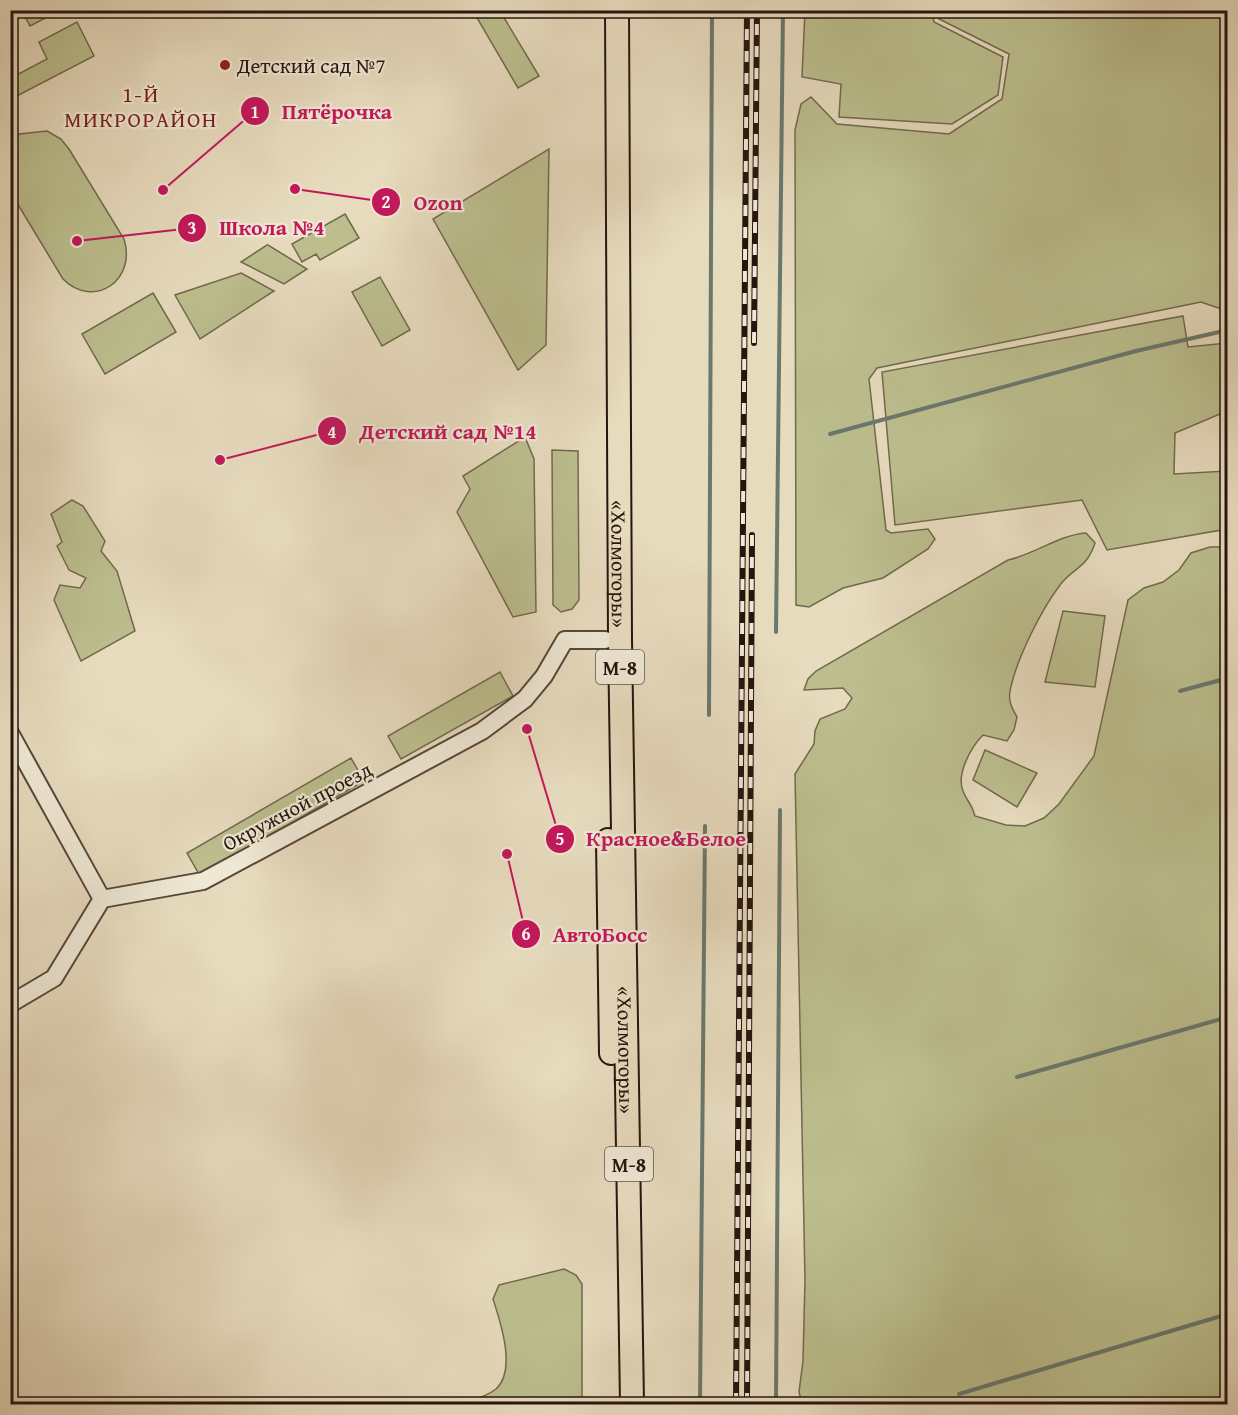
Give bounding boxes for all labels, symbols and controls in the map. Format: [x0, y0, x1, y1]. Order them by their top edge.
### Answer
place label: Детский сад №7 [236, 50, 386, 81]
marker: Детский сад №7 [218, 58, 232, 72]
district label: 1-Й МИКРОРАЙОН [64, 78, 218, 135]
callout: Пятёрочка [240, 91, 405, 131]
text: Пятёрочка [282, 95, 393, 127]
text: 1 [250, 98, 260, 125]
callout: Ozon [371, 182, 474, 222]
text: Ozon [413, 186, 463, 218]
text: 2 [381, 188, 391, 215]
callout: Школа №4 [177, 208, 337, 248]
text: Школа №4 [219, 211, 325, 243]
text: 3 [187, 214, 197, 241]
callout: Детский сад №14 [317, 411, 548, 451]
text: Детский сад №14 [358, 415, 537, 447]
text: 4 [327, 418, 337, 445]
street label: «Холмогоры» [604, 500, 635, 628]
road number: М-8 [596, 650, 644, 684]
street label: Окружной проезд [217, 753, 378, 859]
callout: Красное&Белое [545, 819, 758, 859]
text: Красное&Белое [586, 822, 746, 854]
text: 5 [555, 825, 565, 852]
callout: АвтоБосс [511, 914, 659, 954]
text: АвтоБосс [553, 918, 647, 950]
text: 6 [521, 920, 531, 947]
street label: «Холмогоры» [610, 986, 643, 1114]
road number: М-8 [605, 1147, 653, 1181]

